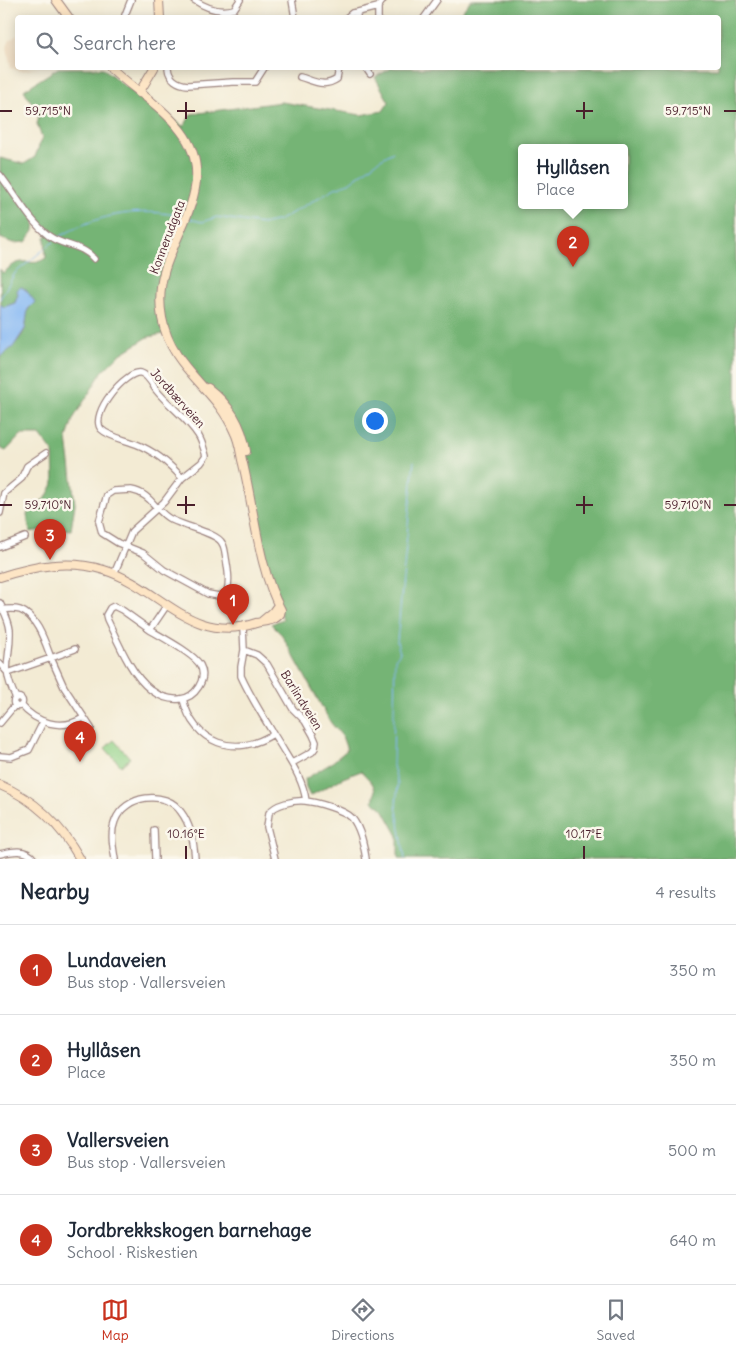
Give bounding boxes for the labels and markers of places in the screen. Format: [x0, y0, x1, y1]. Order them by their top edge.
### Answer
pin: 2 [557, 226, 589, 267]
pin: 3 [34, 519, 66, 560]
pin: 1 [217, 584, 249, 625]
pin: 4 [64, 721, 96, 762]

